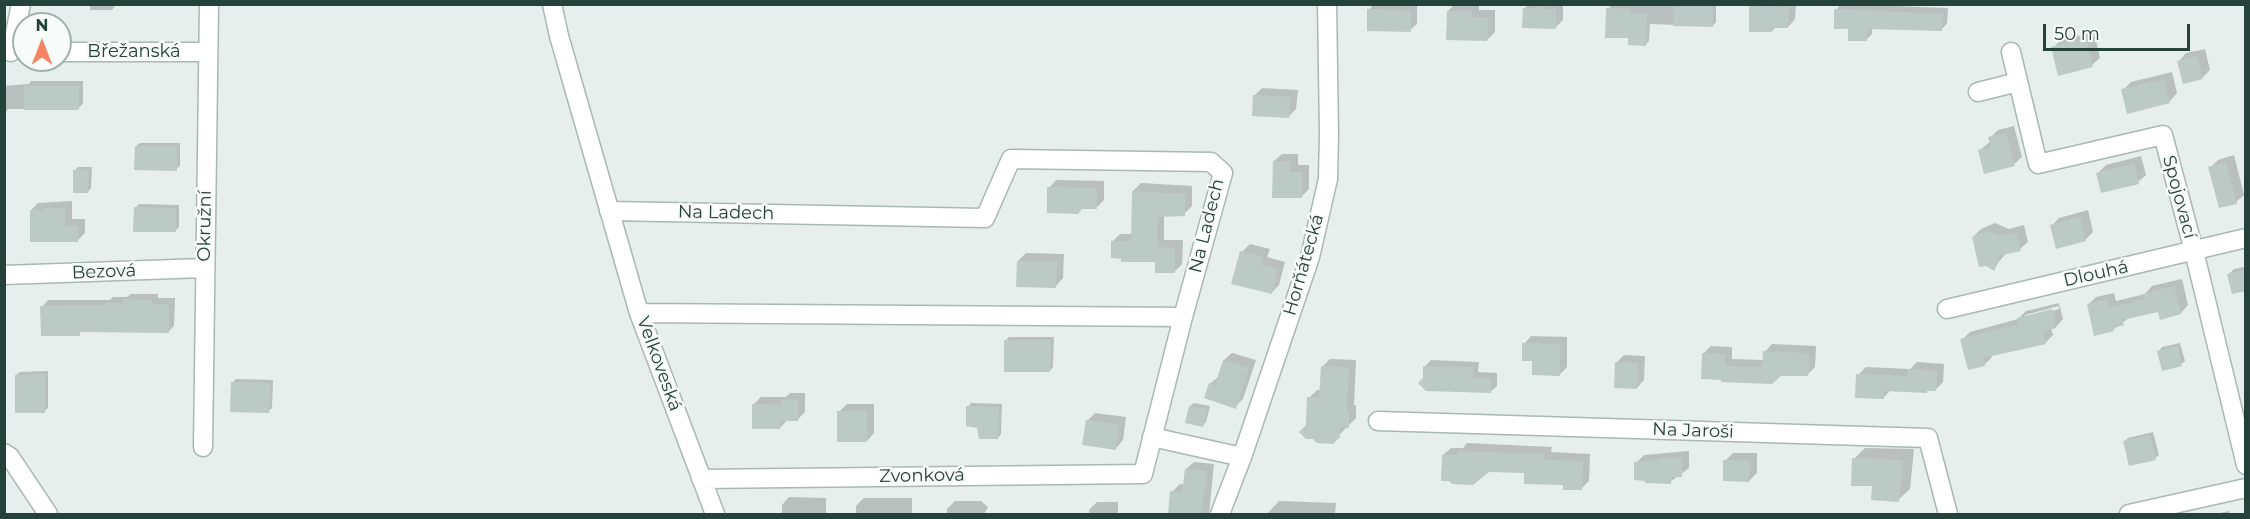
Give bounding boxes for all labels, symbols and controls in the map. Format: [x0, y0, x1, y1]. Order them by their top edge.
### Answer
north arrow [12, 12, 72, 72]
scale bar [2046, 12, 2193, 50]
text: N [36, 16, 48, 35]
text: 50 m [2054, 23, 2100, 45]
street label: Břežanská [87, 41, 181, 63]
street label: Spojovací [2158, 153, 2200, 241]
street label: Na Ladech [1185, 177, 1229, 275]
street label: Okružní [194, 190, 216, 262]
street label: Na Ladech [678, 201, 774, 225]
street label: Horňátecká [1279, 212, 1329, 318]
street label: Dlouhá [2061, 256, 2131, 292]
street label: Bezová [71, 260, 137, 284]
street label: Velkoveská [632, 314, 686, 414]
street label: Na Jaroši [1652, 419, 1734, 443]
street label: Zvonková [879, 464, 965, 488]

